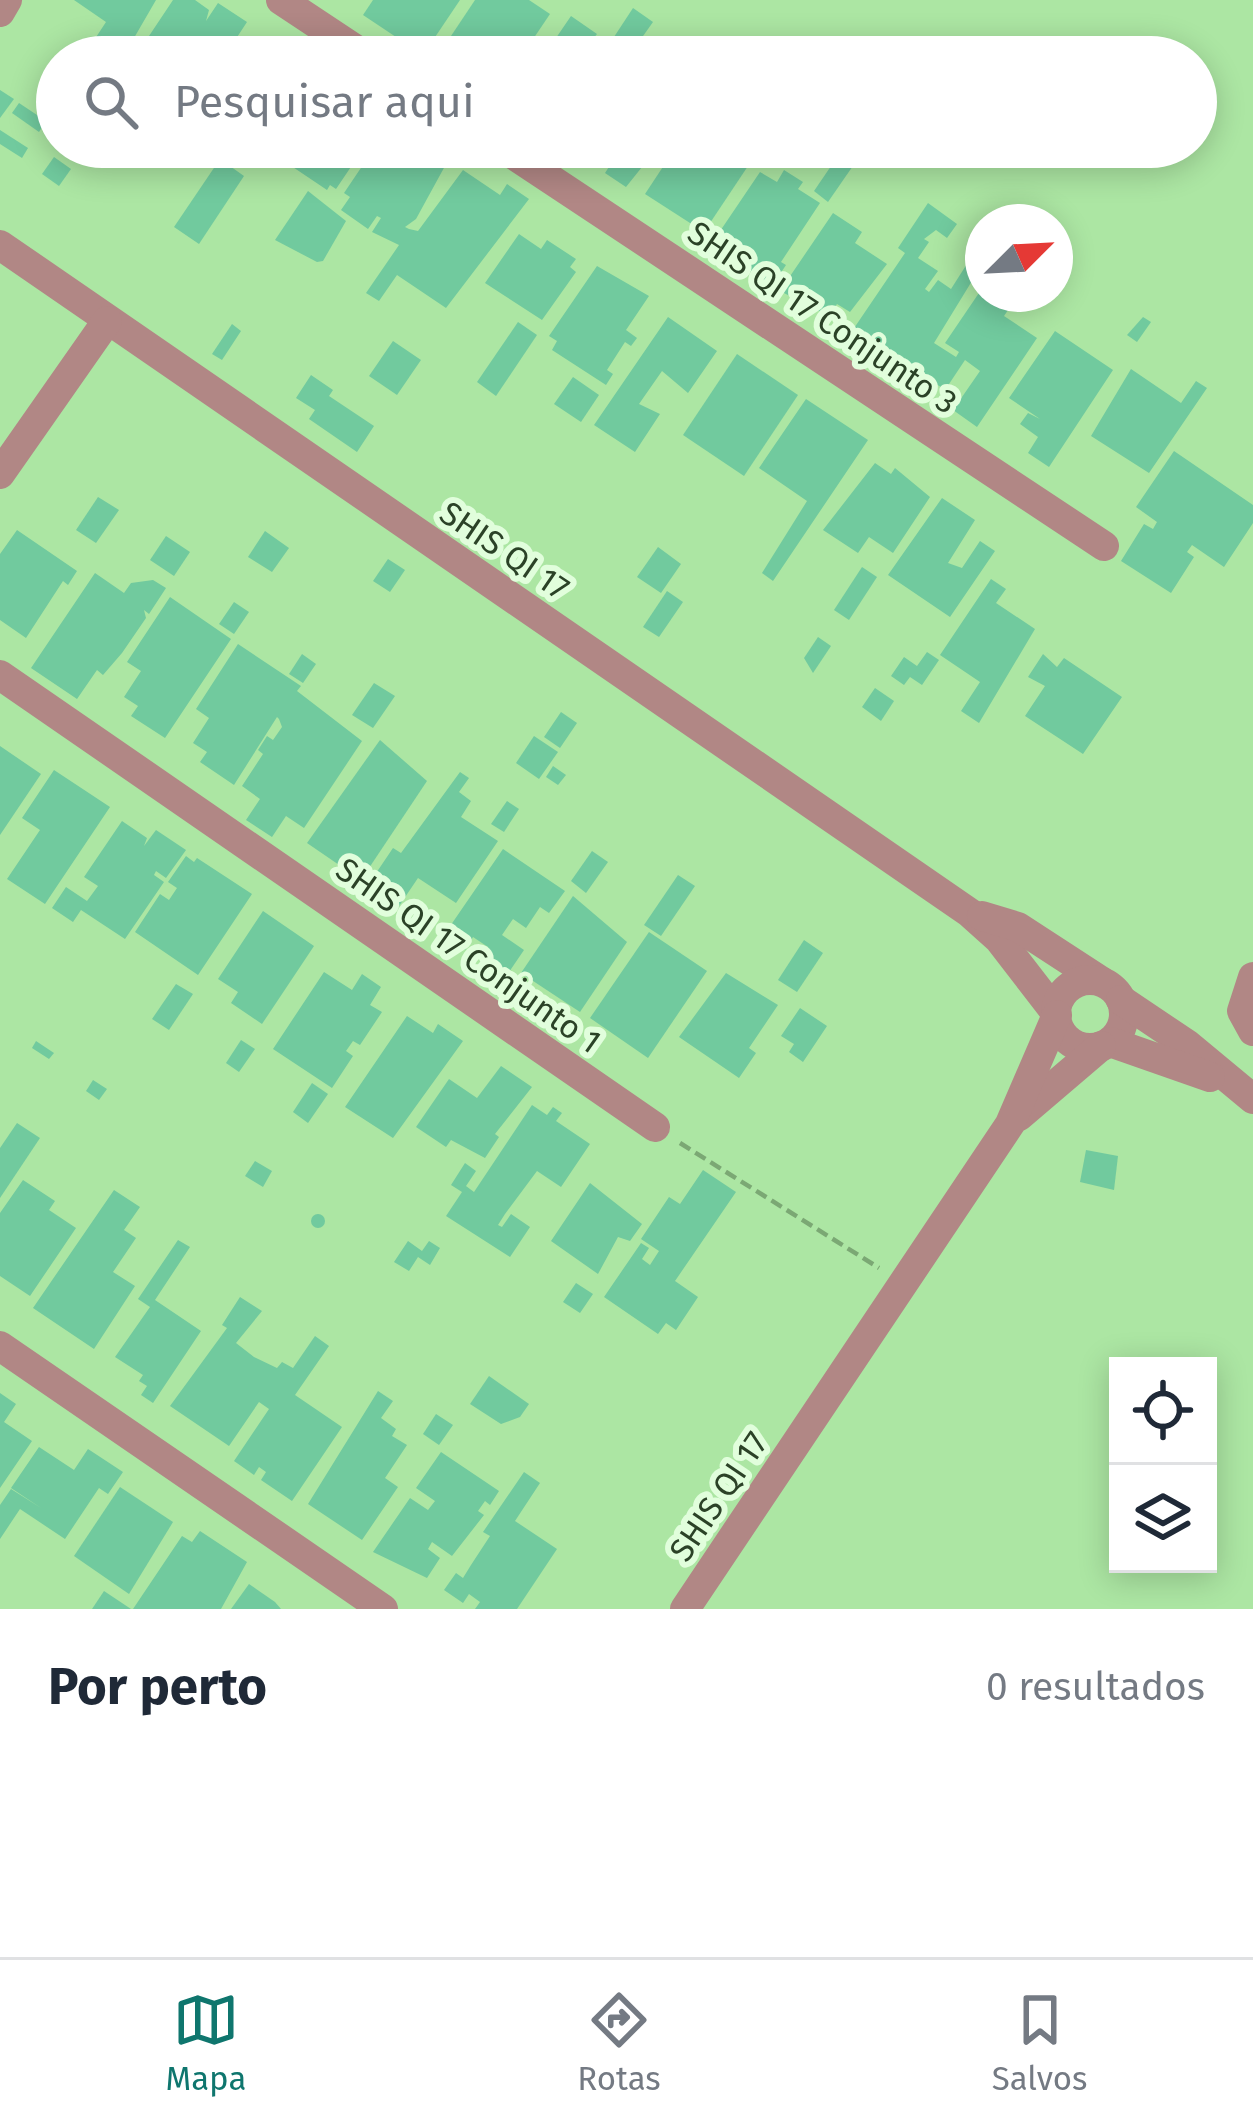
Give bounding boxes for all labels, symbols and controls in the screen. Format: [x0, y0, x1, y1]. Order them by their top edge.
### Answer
search box [36, 36, 1217, 168]
icon: search [78, 69, 144, 135]
text: Pesquisar aqui [174, 75, 475, 129]
north arrow [965, 204, 1073, 312]
street label: SHIS QI 17 Conjunto 3 [680, 213, 965, 423]
street label: SHIS QI 17 [432, 493, 577, 609]
street label: SHIS QI 17 Conjunto 1 [328, 849, 608, 1062]
map controls [1109, 1357, 1217, 1573]
button: locate [1109, 1357, 1217, 1465]
street label: SHIS QI 17 [661, 1424, 777, 1569]
button: layers [1109, 1465, 1217, 1573]
text: Por perto [48, 1656, 267, 1718]
text: 0 resultados [986, 1664, 1205, 1710]
tab: Mapa [165, 1987, 246, 2099]
tab: Rotas [577, 1987, 661, 2099]
tab: Salvos [992, 1987, 1087, 2099]

